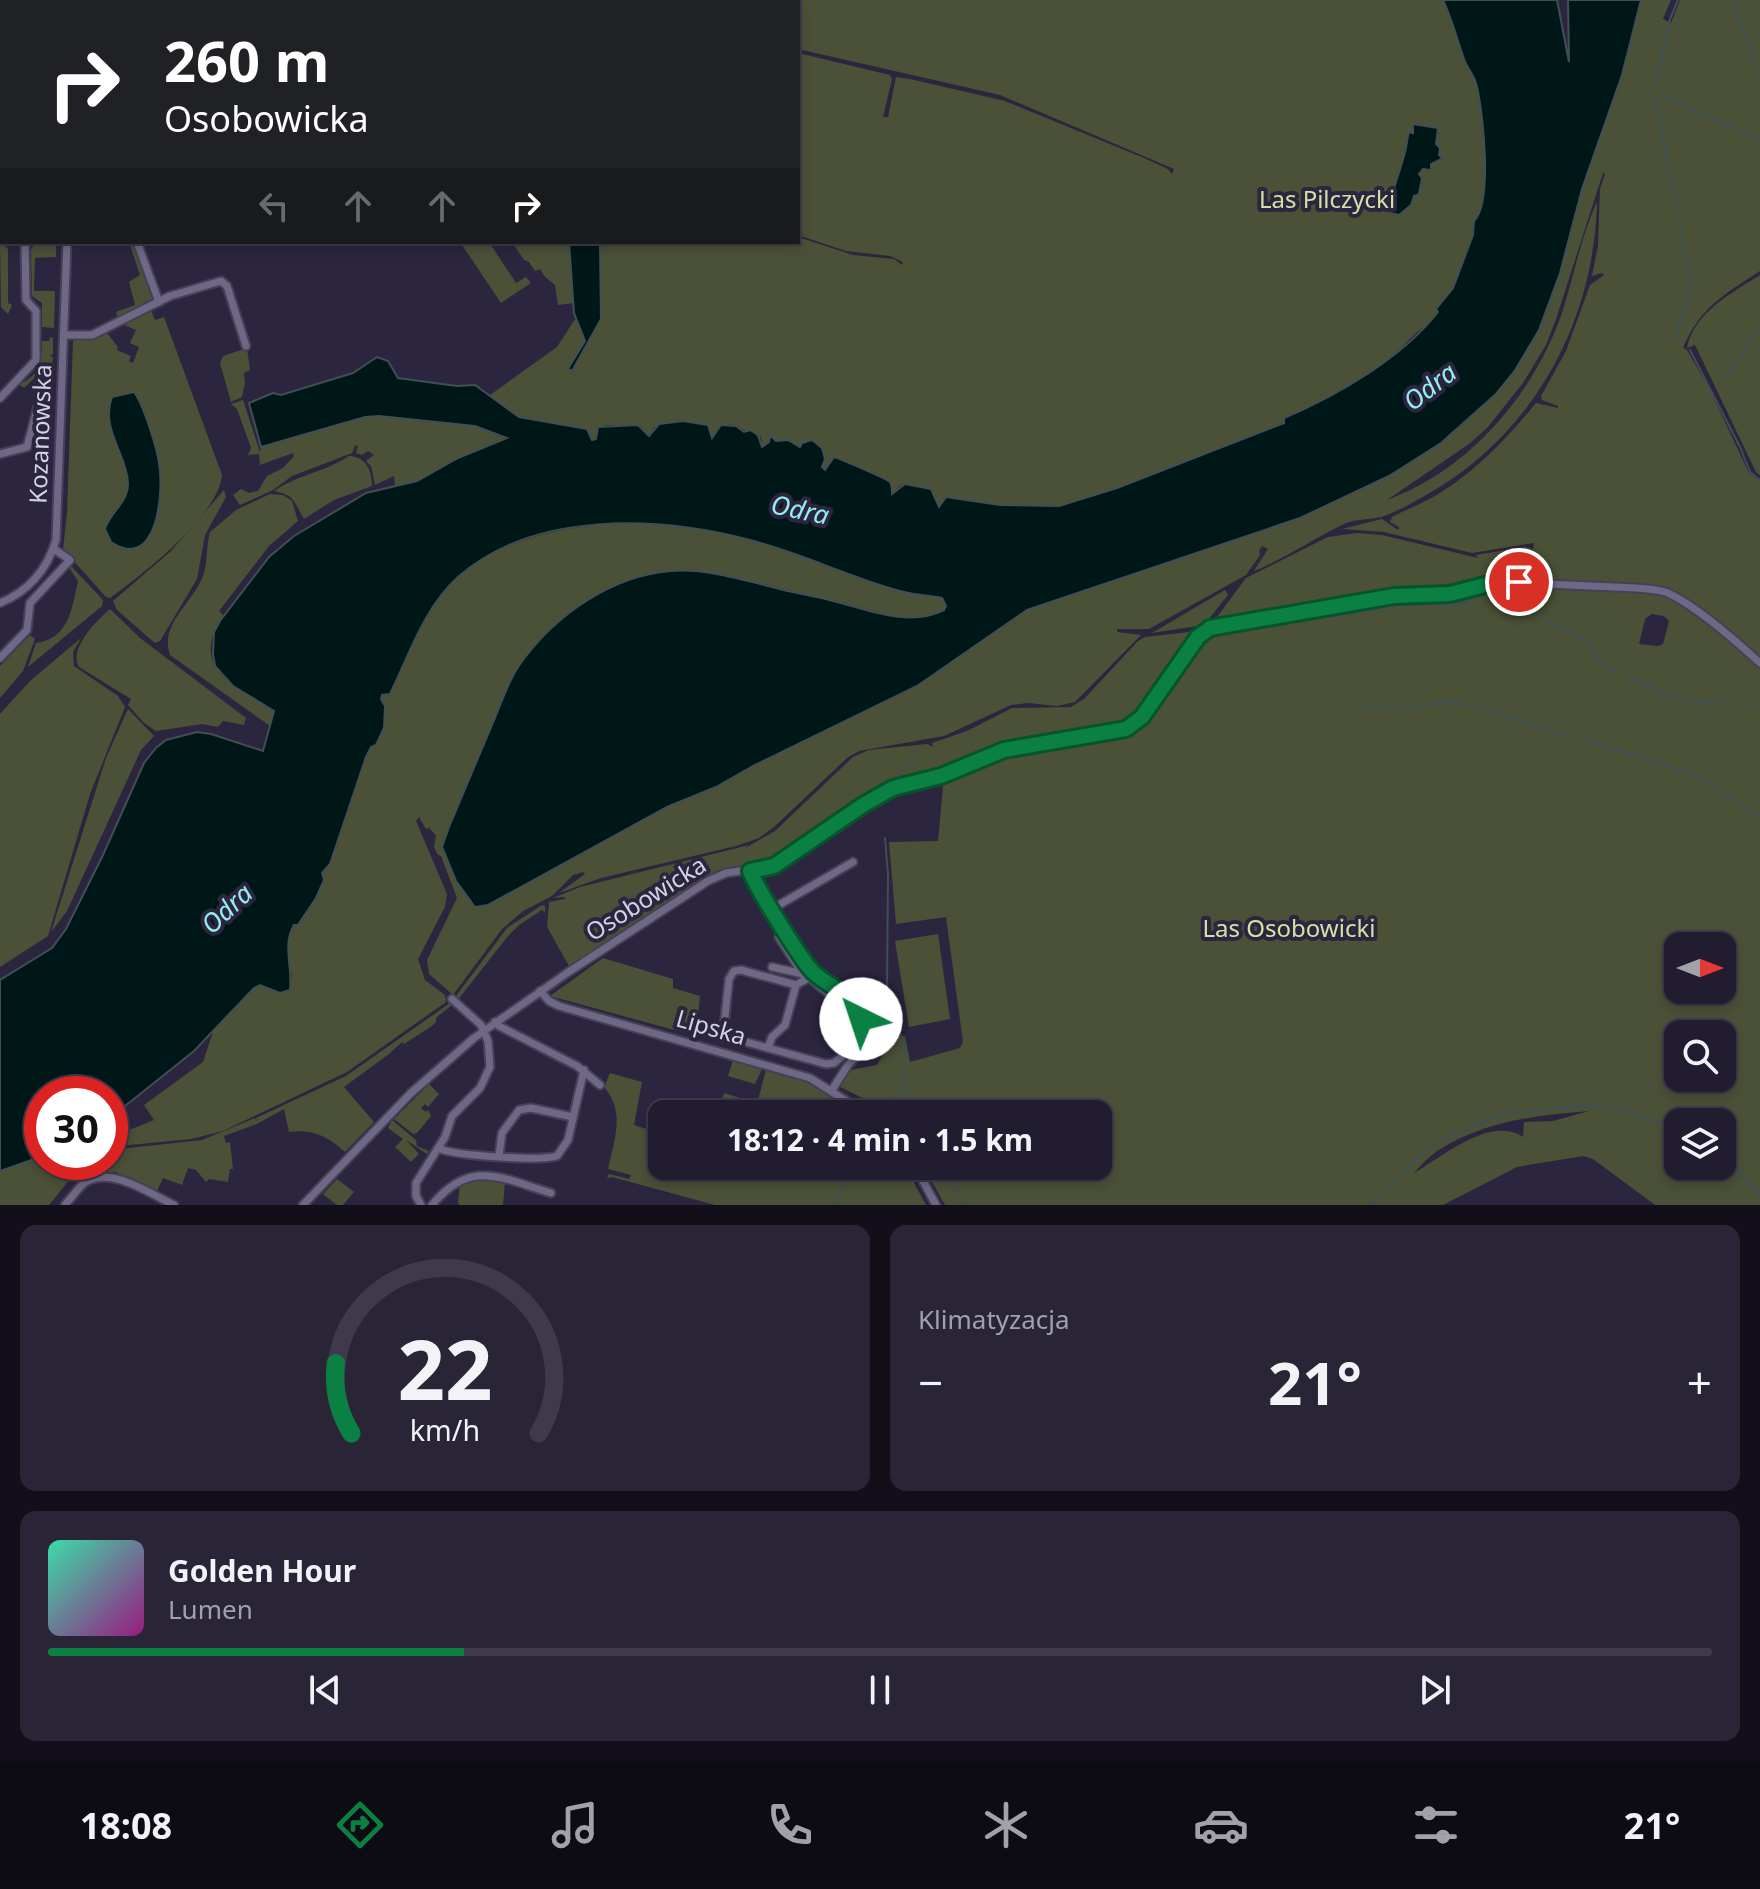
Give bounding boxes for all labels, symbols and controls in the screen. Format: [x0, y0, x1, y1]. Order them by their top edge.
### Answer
text: 260 m [164, 22, 329, 98]
icon: right [32, 32, 136, 136]
text: Osobowicka [164, 94, 369, 143]
park label: Las Pilczycki [1259, 182, 1395, 215]
icon: left [252, 184, 296, 228]
icon: ahead [336, 184, 380, 228]
icon: ahead [420, 184, 464, 228]
icon: right [504, 184, 548, 228]
water label: Odra [1395, 354, 1464, 418]
street label: Kozanowska [21, 364, 58, 504]
water label: Odra [768, 485, 833, 533]
pin [1485, 548, 1553, 616]
icon: arrive [1497, 560, 1541, 604]
street label: Osobowicka [579, 848, 712, 948]
water label: Odra [193, 875, 260, 941]
park label: Las Osobowicki [1203, 911, 1375, 944]
north arrow [1664, 932, 1736, 1004]
map controls [1664, 932, 1736, 1180]
position arrow [819, 977, 903, 1061]
street label: Lipska [673, 1001, 750, 1052]
button: search [1664, 1020, 1736, 1092]
speed limit sign: 30 [24, 1076, 128, 1180]
button: layers [1664, 1108, 1736, 1180]
text: 18:12 · 4 min · 1.5 km [727, 1119, 1033, 1160]
text: Klimatyzacja [918, 1301, 1070, 1337]
text: 22 [397, 1311, 493, 1424]
text: 21° [1268, 1341, 1362, 1423]
text: − [918, 1352, 943, 1412]
text: + [1687, 1352, 1712, 1412]
text: km/h [410, 1410, 480, 1449]
text: Golden Hour [168, 1550, 356, 1591]
text: Lumen [168, 1591, 253, 1627]
icon: previous [303, 1668, 347, 1712]
icon: pause [858, 1668, 902, 1712]
icon: next [1413, 1668, 1457, 1712]
icon: directions [332, 1797, 388, 1853]
icon: music [547, 1797, 603, 1853]
icon: phone [762, 1797, 818, 1853]
icon: climate [978, 1797, 1034, 1853]
icon: car [1193, 1797, 1249, 1853]
icon: filters [1408, 1797, 1464, 1853]
text: 18:08 [80, 1801, 172, 1850]
text: 21° [1624, 1801, 1680, 1850]

